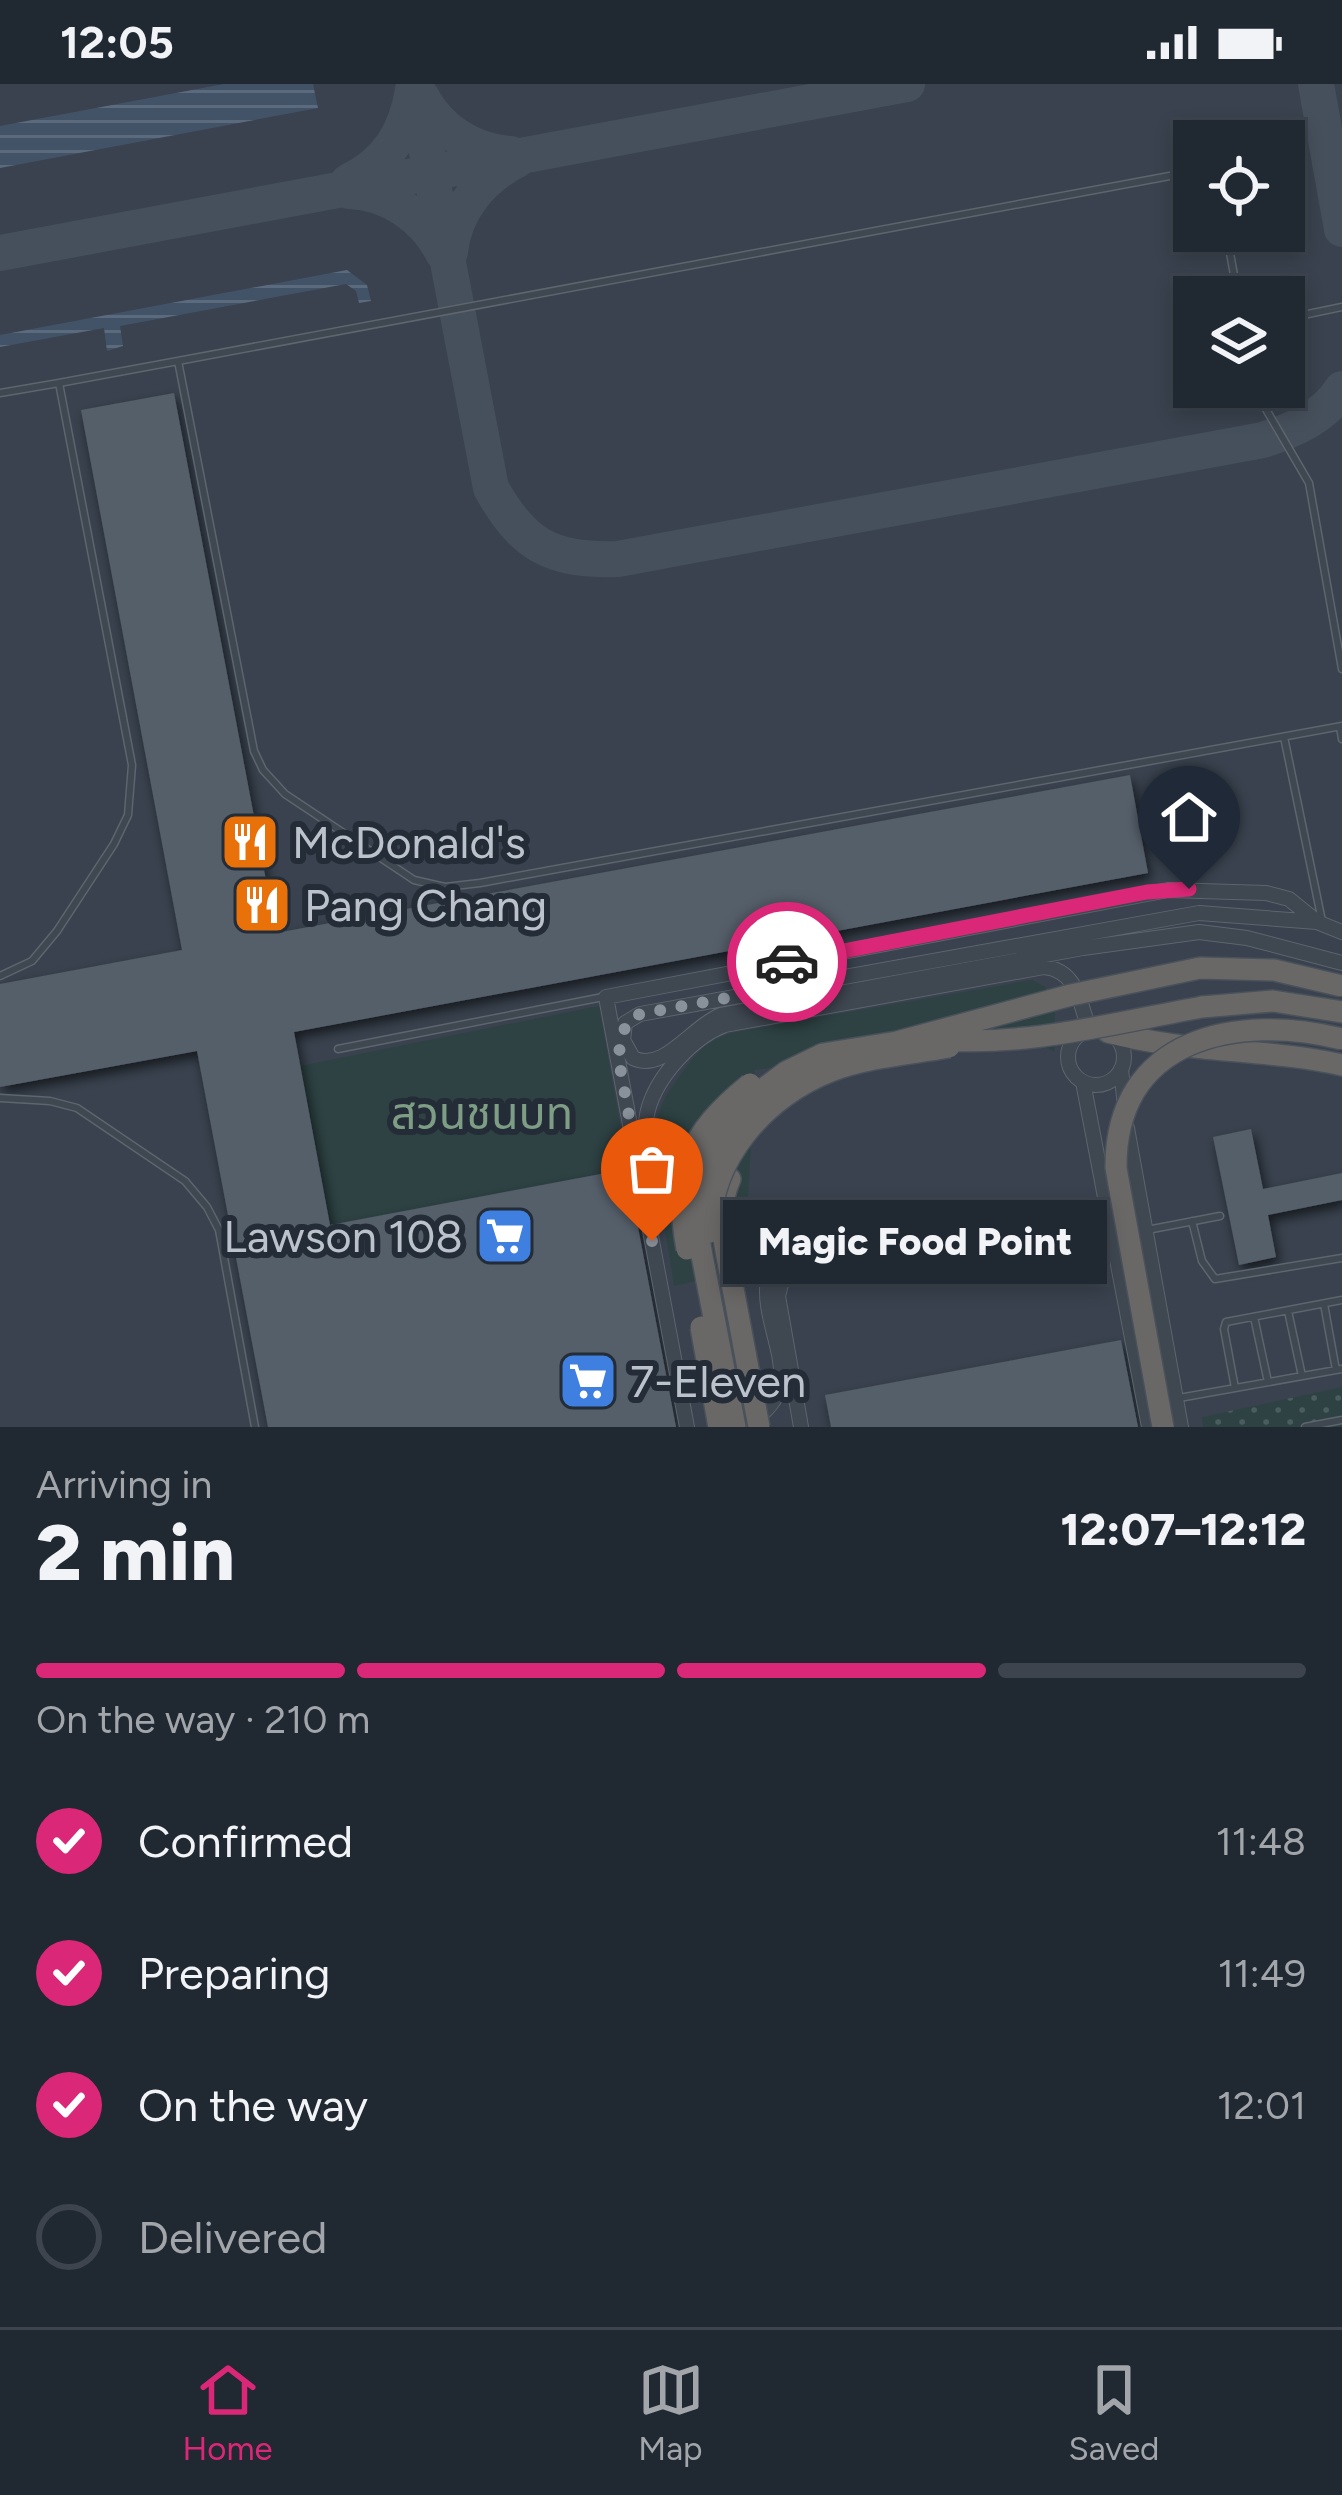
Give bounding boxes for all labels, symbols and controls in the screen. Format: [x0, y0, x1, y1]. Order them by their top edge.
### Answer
text: 12:05 [60, 15, 174, 69]
map controls [1173, 120, 1305, 408]
button: locate [1173, 120, 1305, 252]
button: layers [1173, 276, 1305, 408]
pin [1138, 766, 1240, 889]
icon: home [1156, 784, 1222, 850]
restaurant icon: McDonald's [219, 811, 281, 873]
place label: McDonald's [292, 815, 526, 869]
restaurant icon: Pang Chang [231, 874, 293, 936]
place label: Pang Chang [304, 878, 547, 932]
courier [727, 902, 847, 1022]
icon: car [754, 929, 820, 995]
park label: สวนชนบท [391, 1086, 573, 1140]
pin [601, 1118, 703, 1241]
icon: bag [619, 1136, 685, 1202]
callout: Magic Food Point [724, 1199, 1108, 1283]
supermarket icon: Lawson 108 [474, 1205, 536, 1267]
place label: Lawson 108 [223, 1209, 463, 1263]
text: Magic Food Point [758, 1218, 1072, 1265]
supermarket icon: 7-Eleven [557, 1350, 619, 1412]
place label: 7-Eleven [630, 1354, 806, 1408]
text: Arriving in [36, 1461, 212, 1508]
text: 12:07–12:12 [1060, 1502, 1306, 1556]
text: 2 min [36, 1506, 235, 1600]
text: On the way · 210 m [36, 1696, 370, 1743]
icon: check [36, 1808, 102, 1874]
text: Confirmed [138, 1814, 353, 1868]
text: 11:48 [1216, 1818, 1306, 1865]
icon: check [36, 1940, 102, 2006]
text: Preparing [138, 1946, 330, 2000]
text: 11:49 [1218, 1950, 1306, 1997]
icon: check [36, 2072, 102, 2138]
text: On the way [138, 2078, 368, 2132]
text: 12:01 [1217, 2082, 1306, 2129]
text: Delivered [138, 2210, 327, 2264]
tab: Home [182, 2357, 273, 2468]
tab: Map [638, 2357, 704, 2468]
tab: Saved [1068, 2357, 1159, 2468]

